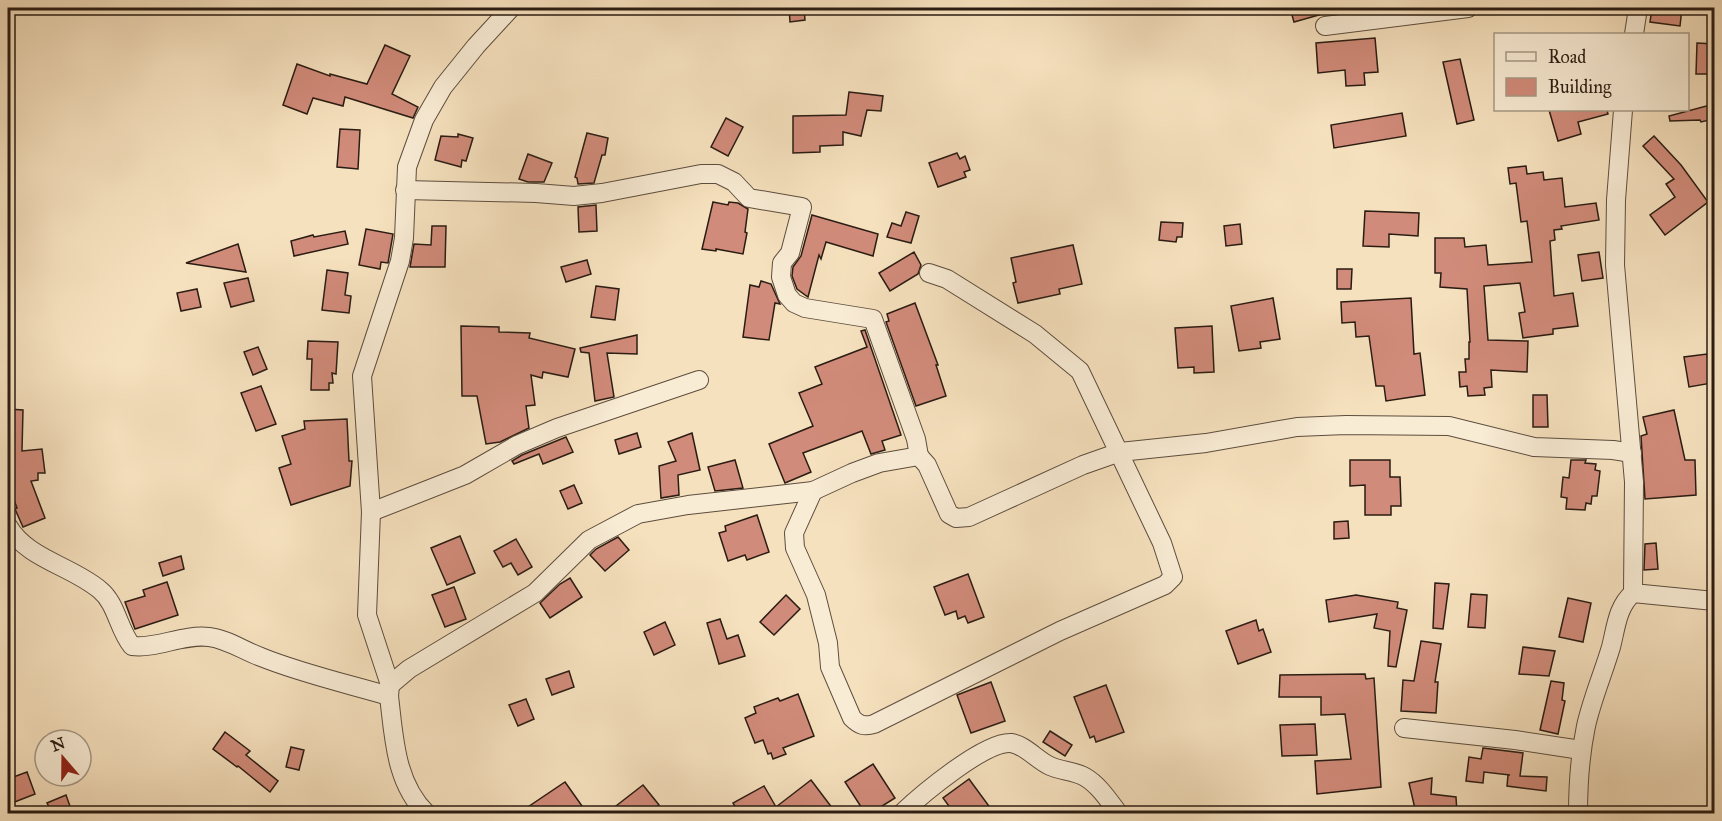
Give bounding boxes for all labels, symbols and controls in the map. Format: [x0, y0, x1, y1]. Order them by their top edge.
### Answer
legend [1494, 33, 1689, 111]
text: Road [1548, 46, 1586, 68]
text: Building [1548, 76, 1612, 99]
north arrow [33, 728, 93, 788]
text: N [48, 733, 68, 756]

